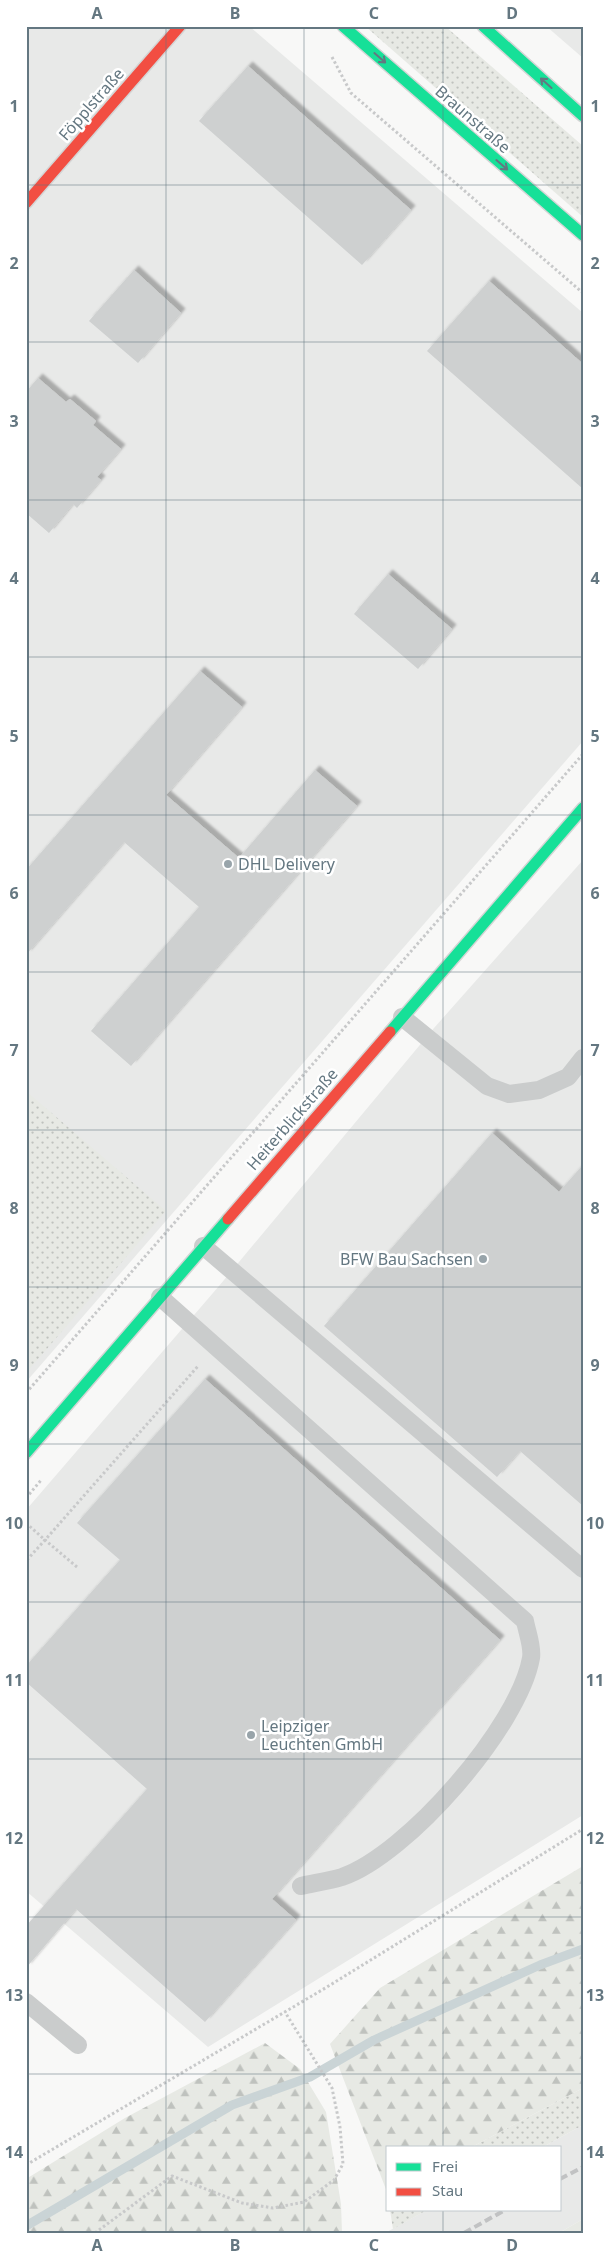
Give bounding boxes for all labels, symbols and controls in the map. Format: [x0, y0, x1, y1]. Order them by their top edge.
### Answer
text: A [91, 2, 103, 24]
text: B [230, 2, 240, 24]
text: C [369, 2, 379, 24]
text: D [506, 2, 518, 24]
one-way arrow [373, 53, 386, 64]
street label: Föpplstraße [53, 63, 129, 145]
one-way arrow [540, 77, 553, 89]
street label: Braunstraße [431, 80, 515, 158]
text: 1 [9, 95, 19, 117]
text: 1 [590, 95, 600, 117]
one-way arrow [495, 160, 508, 171]
text: 2 [9, 252, 19, 274]
text: 2 [590, 252, 600, 274]
text: 3 [9, 410, 19, 432]
text: 3 [590, 410, 600, 432]
text: 4 [9, 567, 19, 589]
text: 4 [590, 567, 600, 589]
text: 5 [9, 725, 19, 747]
text: 5 [590, 725, 600, 747]
place label: DHL Delivery [238, 853, 336, 875]
marker: DHL Delivery [222, 858, 234, 870]
text: 6 [9, 882, 19, 904]
text: 6 [590, 882, 600, 904]
text: 7 [9, 1039, 19, 1061]
text: 7 [590, 1039, 600, 1061]
street label: Heiterblickstraße [242, 1063, 342, 1175]
text: 8 [9, 1197, 19, 1219]
text: 8 [590, 1197, 600, 1219]
place label: BFW Bau Sachsen [340, 1248, 473, 1270]
marker: BFW Bau Sachsen [477, 1253, 489, 1265]
text: 9 [9, 1354, 19, 1376]
text: 9 [590, 1354, 600, 1376]
text: 10 [5, 1512, 23, 1534]
text: 10 [586, 1512, 604, 1534]
text: 11 [5, 1669, 23, 1691]
text: 11 [586, 1669, 604, 1691]
place label: Leipziger Leuchten GmbH [261, 1715, 383, 1755]
marker: Leipziger Leuchten GmbH [245, 1729, 257, 1741]
text: 12 [5, 1827, 23, 1849]
text: 12 [586, 1827, 604, 1849]
text: 13 [5, 1984, 23, 2006]
text: 13 [586, 1984, 604, 2006]
text: 14 [5, 2141, 23, 2163]
text: 14 [586, 2141, 604, 2163]
legend [386, 2146, 562, 2212]
text: Frei [432, 2156, 458, 2176]
text: Stau [432, 2180, 463, 2200]
text: A [91, 2234, 103, 2256]
text: B [230, 2234, 240, 2256]
text: C [369, 2234, 379, 2256]
text: D [506, 2234, 518, 2256]

